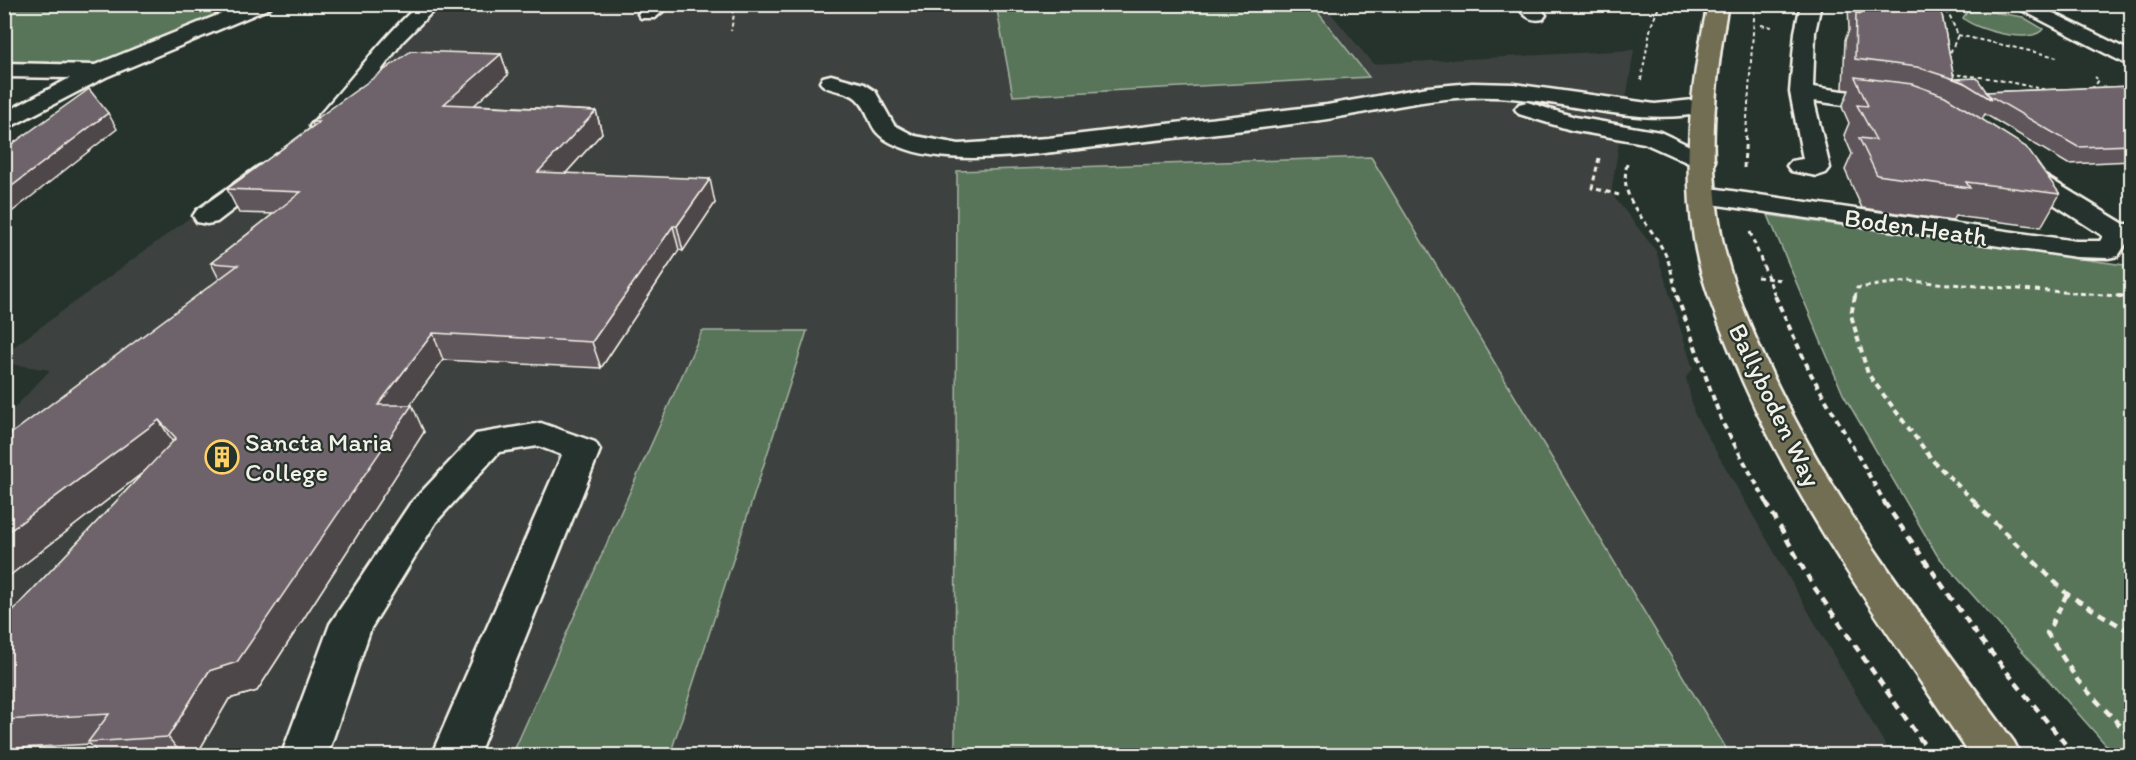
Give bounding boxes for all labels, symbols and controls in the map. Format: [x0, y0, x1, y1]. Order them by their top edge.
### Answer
street label: Boden Heath [1842, 201, 1990, 253]
street label: Ballyboden Way [1722, 318, 1828, 492]
place label: Sancta Maria College [245, 426, 392, 488]
building icon: Sancta Maria College [204, 439, 240, 475]

